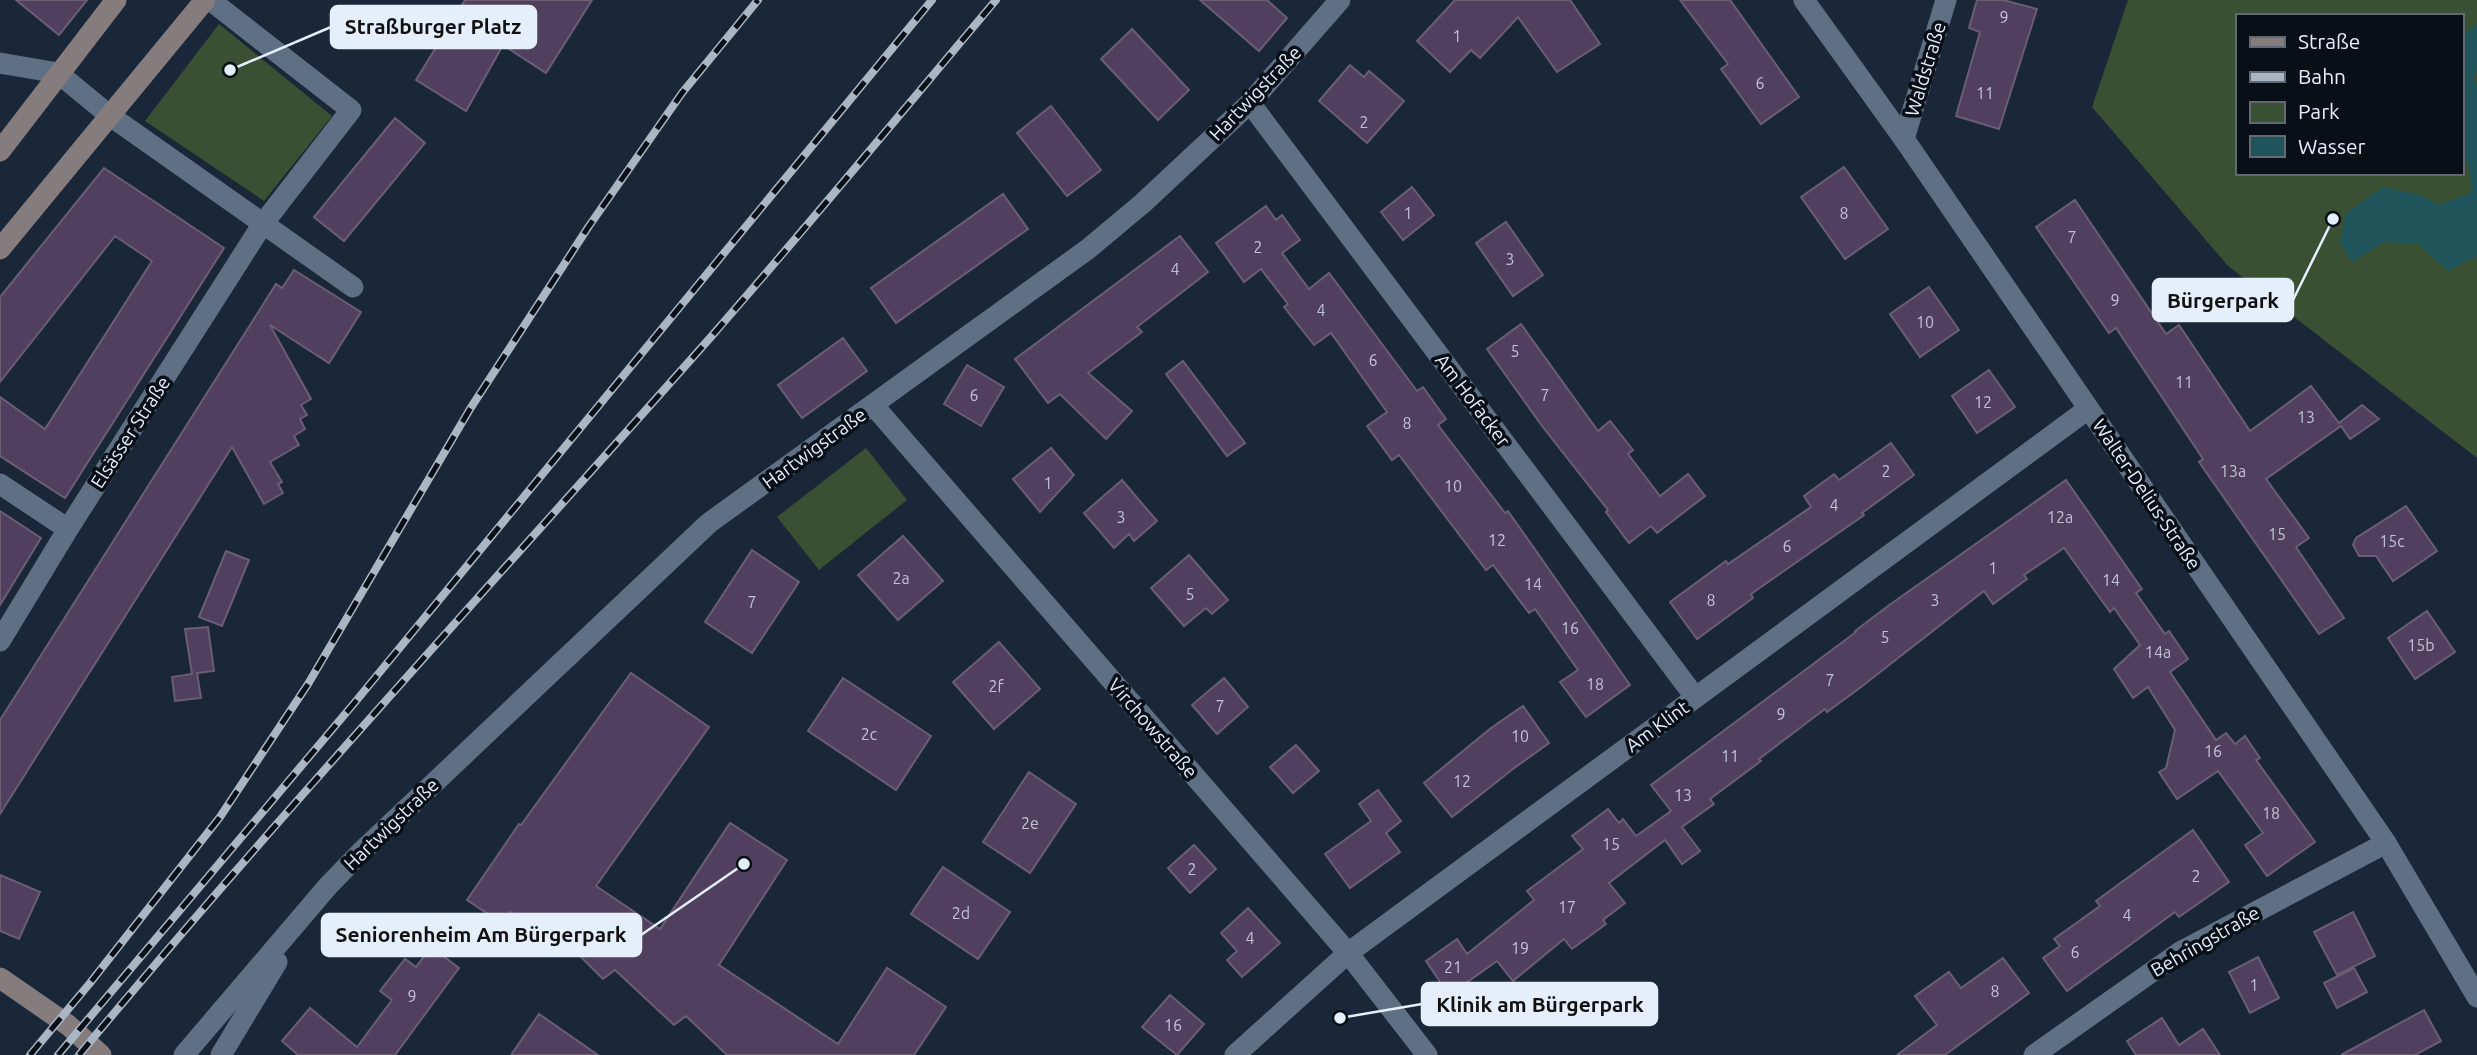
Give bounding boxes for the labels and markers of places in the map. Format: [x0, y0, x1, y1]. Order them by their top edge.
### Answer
callout: Straßburger Platz [331, 6, 536, 48]
callout: Bürgerpark [2153, 279, 2293, 321]
callout: Seniorenheim Am Bürgerpark [322, 914, 641, 956]
callout: Klinik am Bürgerpark [1422, 983, 1657, 1025]

